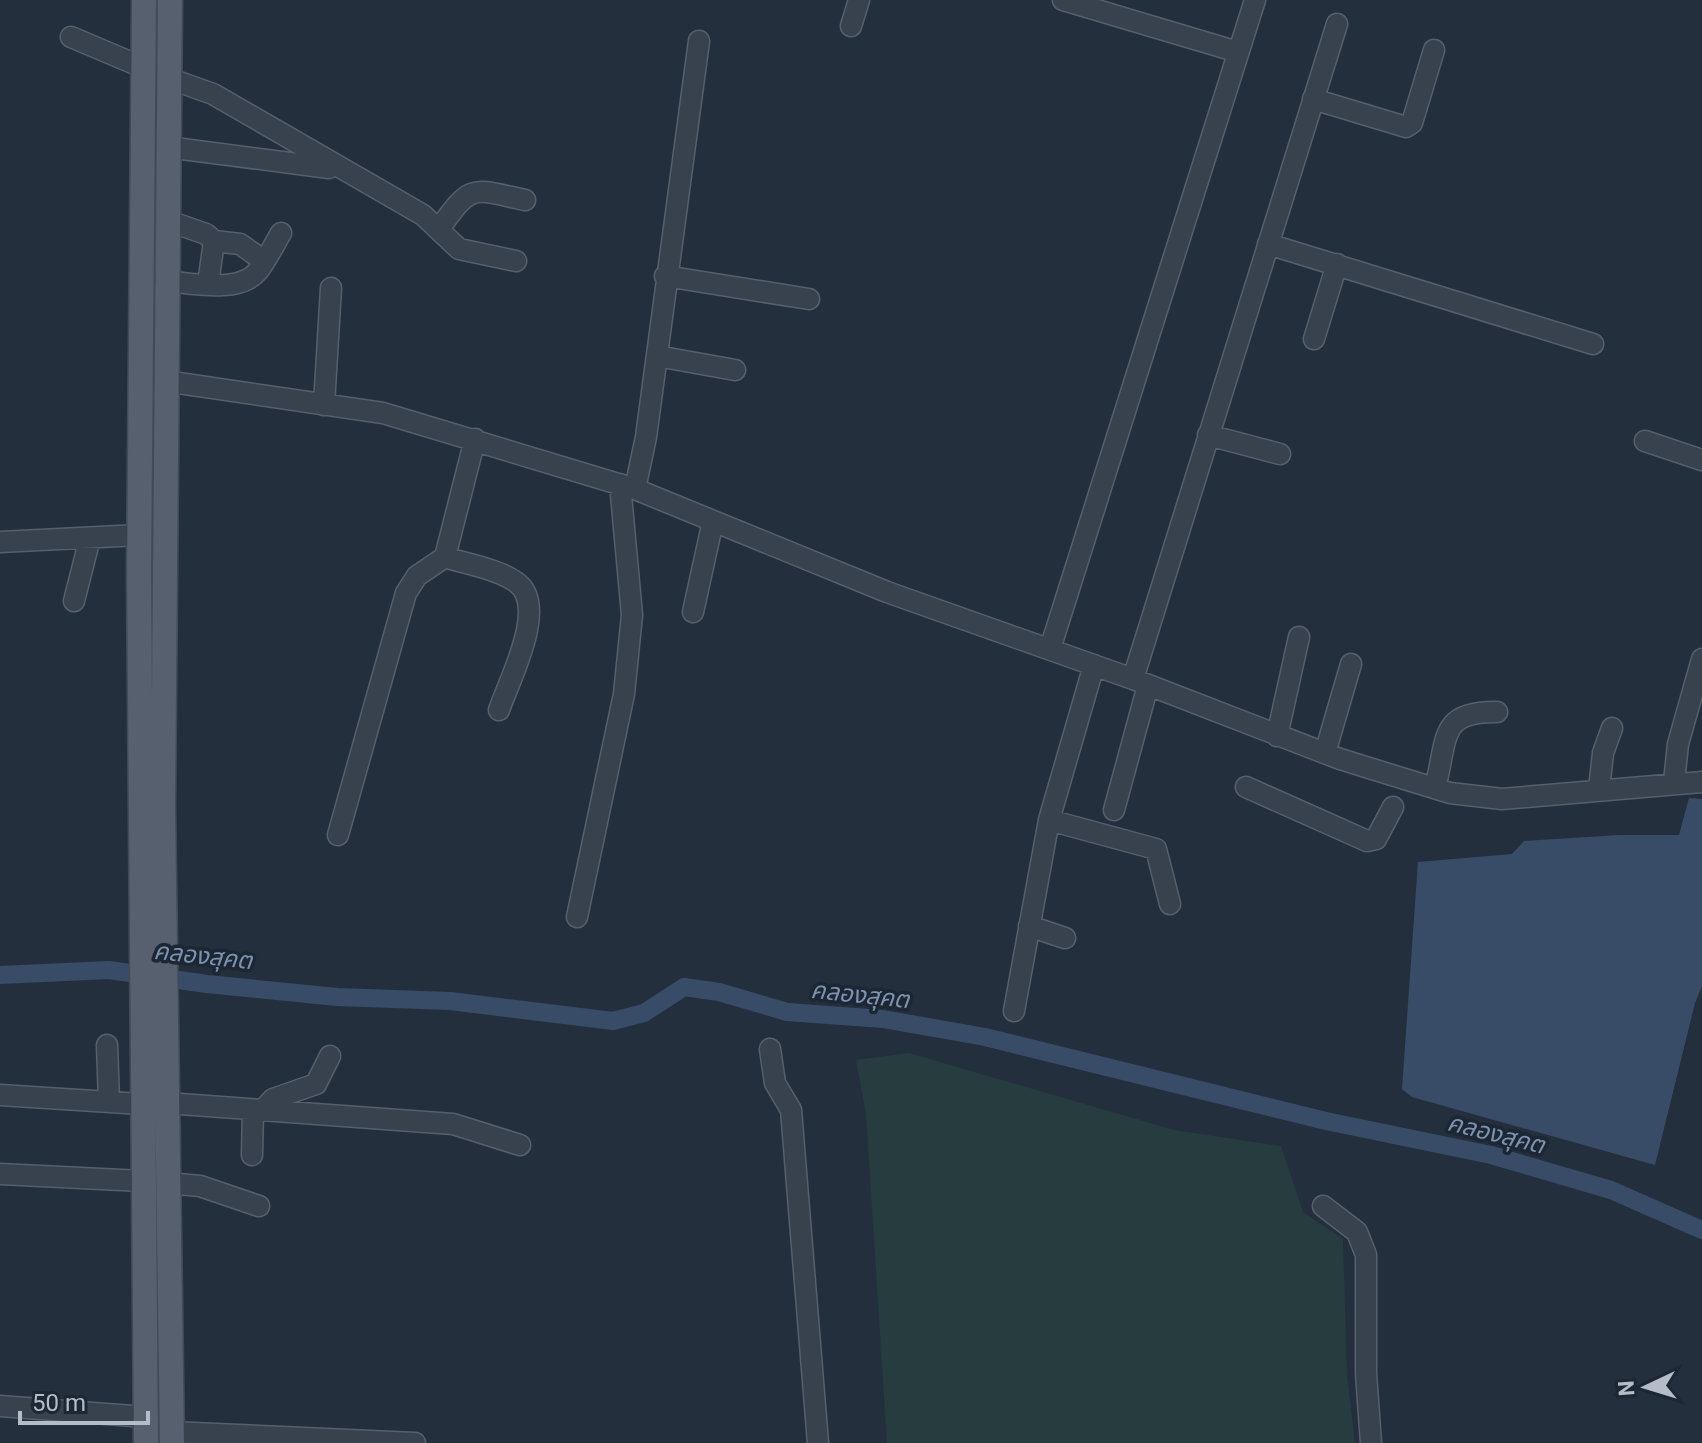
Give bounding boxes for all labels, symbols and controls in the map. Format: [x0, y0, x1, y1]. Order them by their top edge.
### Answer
water label: คลองสุคต [152, 937, 255, 976]
water label: คลองสุคต [809, 976, 912, 1015]
water label: คลองสุคต [1444, 1108, 1549, 1161]
north arrow [1606, 1347, 1686, 1427]
scale bar [20, 1375, 148, 1425]
text: N [1614, 1380, 1640, 1397]
text: 50 m [32, 1389, 86, 1417]

